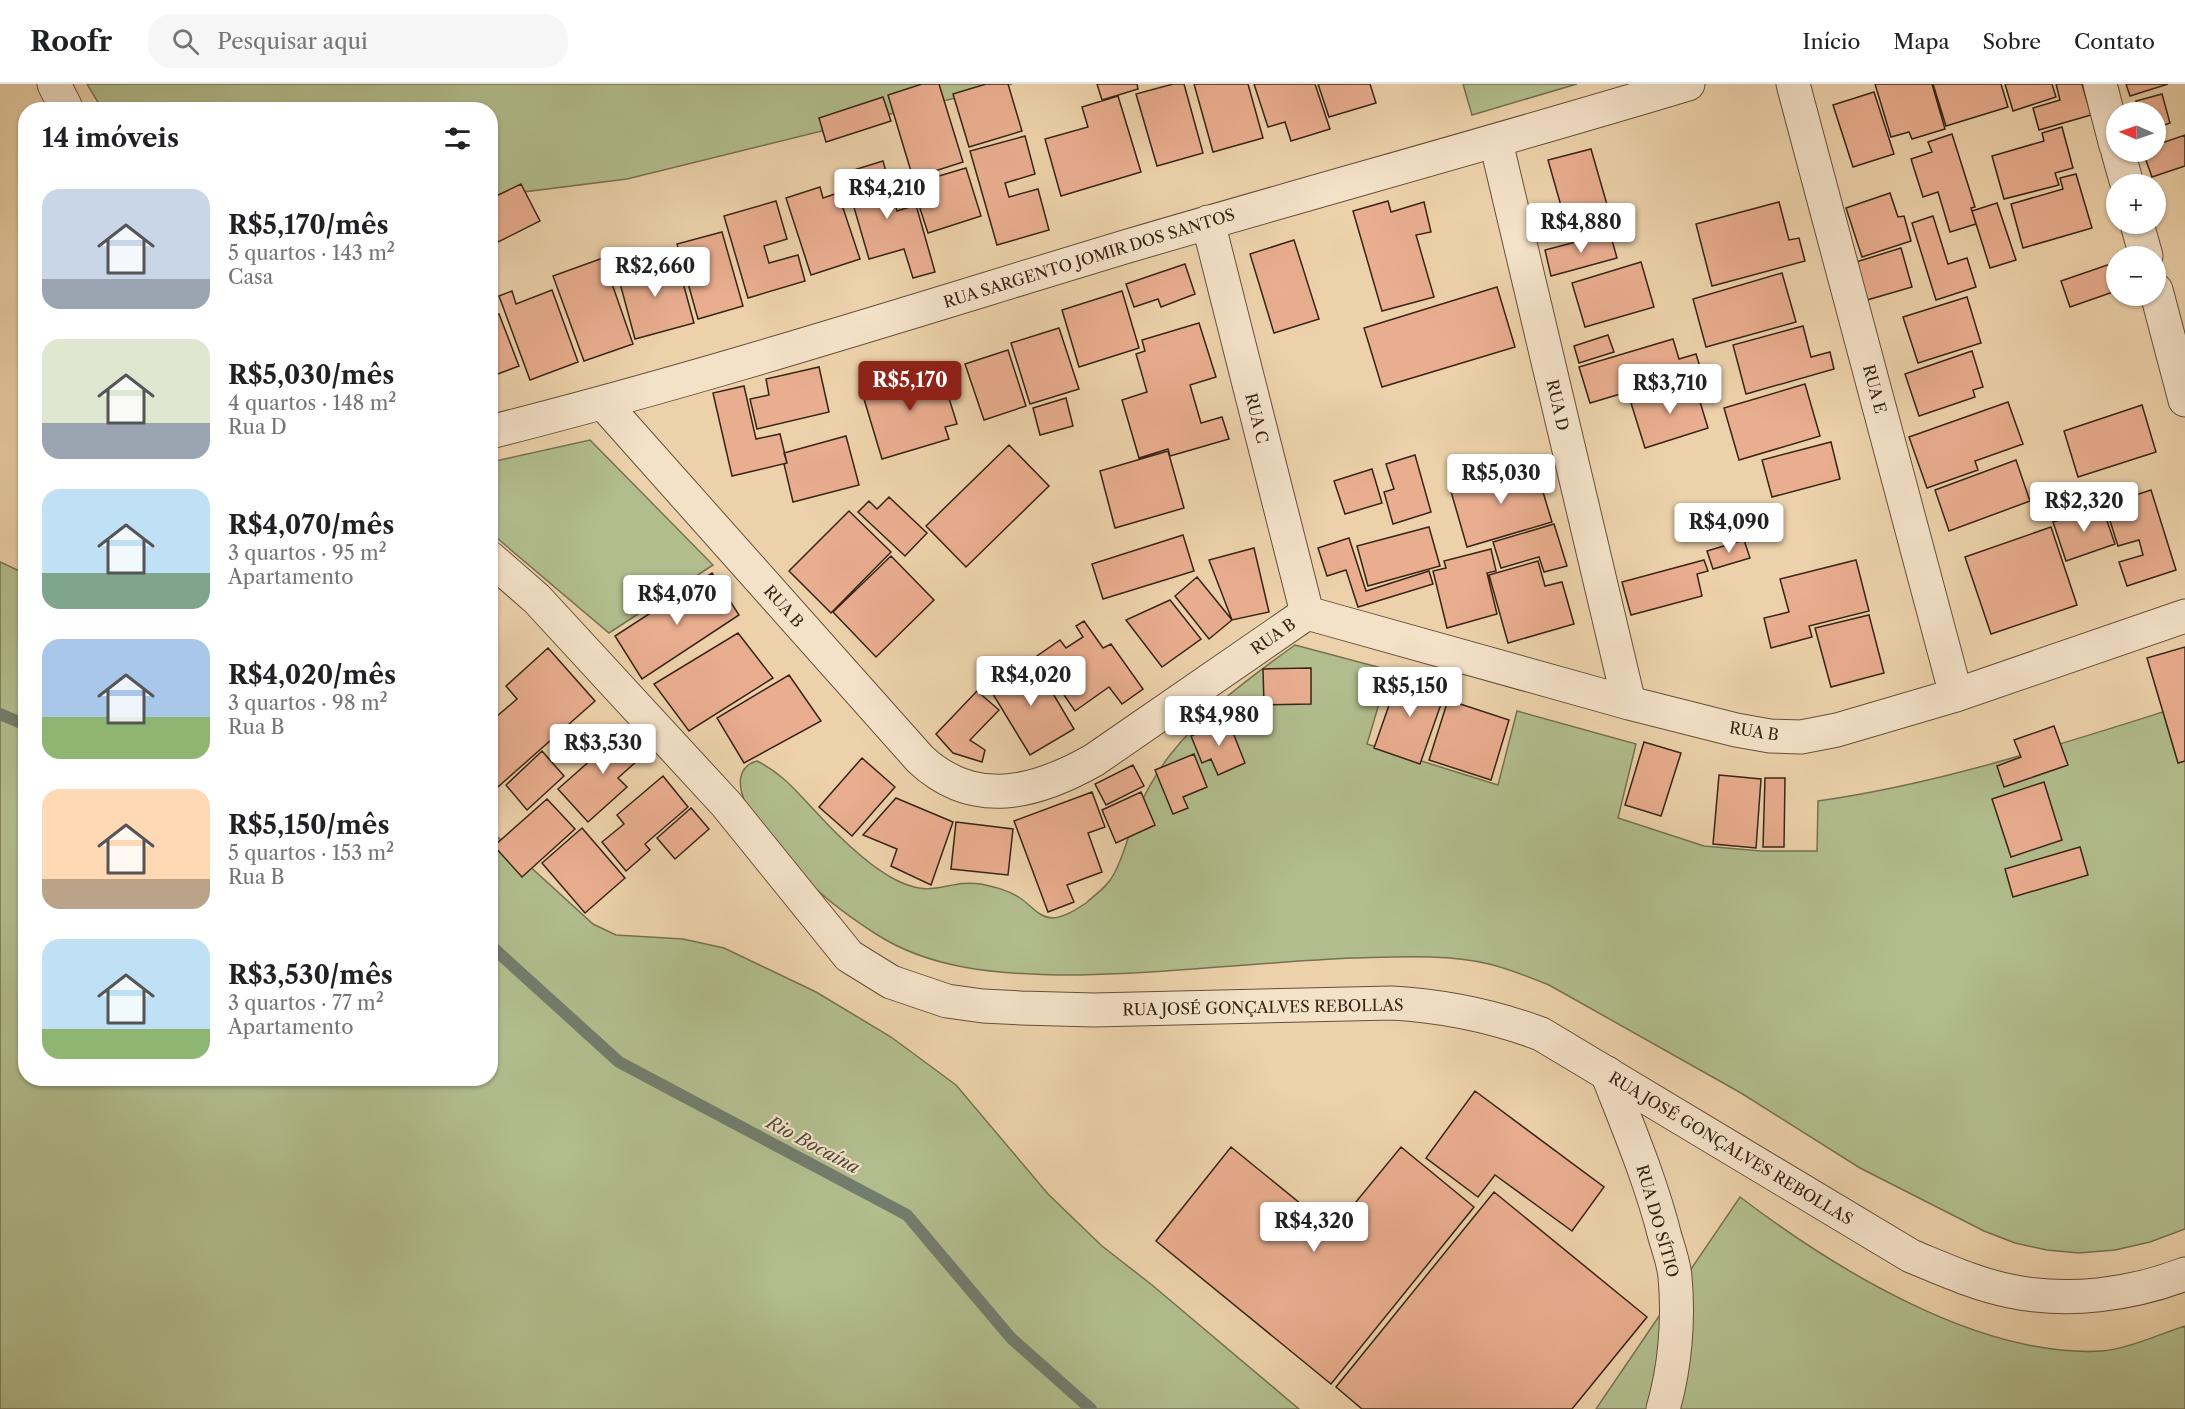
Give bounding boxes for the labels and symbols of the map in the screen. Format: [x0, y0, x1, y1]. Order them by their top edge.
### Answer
north arrow [2106, 102, 2166, 162]
pin: R$4,210 [832, 169, 942, 220]
pin: R$4,880 [1526, 203, 1636, 254]
street label: RUA SARGENTO JOMIR DOS SANTOS [941, 204, 1237, 312]
pin: R$2,660 [600, 247, 710, 298]
pin: R$5,170 [855, 361, 965, 412]
street label: RUA E [1859, 362, 1891, 416]
pin: R$3,710 [1615, 364, 1725, 415]
street label: RUA D [1542, 378, 1574, 433]
street label: RUA C [1241, 391, 1273, 445]
pin: R$5,030 [1446, 454, 1556, 505]
pin: R$2,320 [2029, 482, 2139, 533]
pin: R$4,090 [1674, 503, 1784, 554]
pin: R$4,070 [622, 575, 732, 626]
street label: RUA B [760, 581, 808, 631]
street label: RUA B [1247, 613, 1299, 659]
pin: R$4,020 [976, 656, 1086, 707]
pin: R$5,150 [1355, 667, 1465, 718]
pin: R$4,980 [1164, 696, 1274, 747]
street label: RUA B [1728, 717, 1780, 745]
pin: R$3,530 [548, 724, 658, 775]
street label: RUA JOSÉ GONÇALVES REBOLLAS [1122, 995, 1404, 1019]
street label: RUA JOSÉ GONÇALVES REBOLLAS [1605, 1067, 1857, 1229]
water label: Rio Bocaína [761, 1110, 863, 1179]
street label: RUA DO SÍTIO [1632, 1162, 1684, 1280]
pin: R$4,320 [1259, 1202, 1369, 1253]

